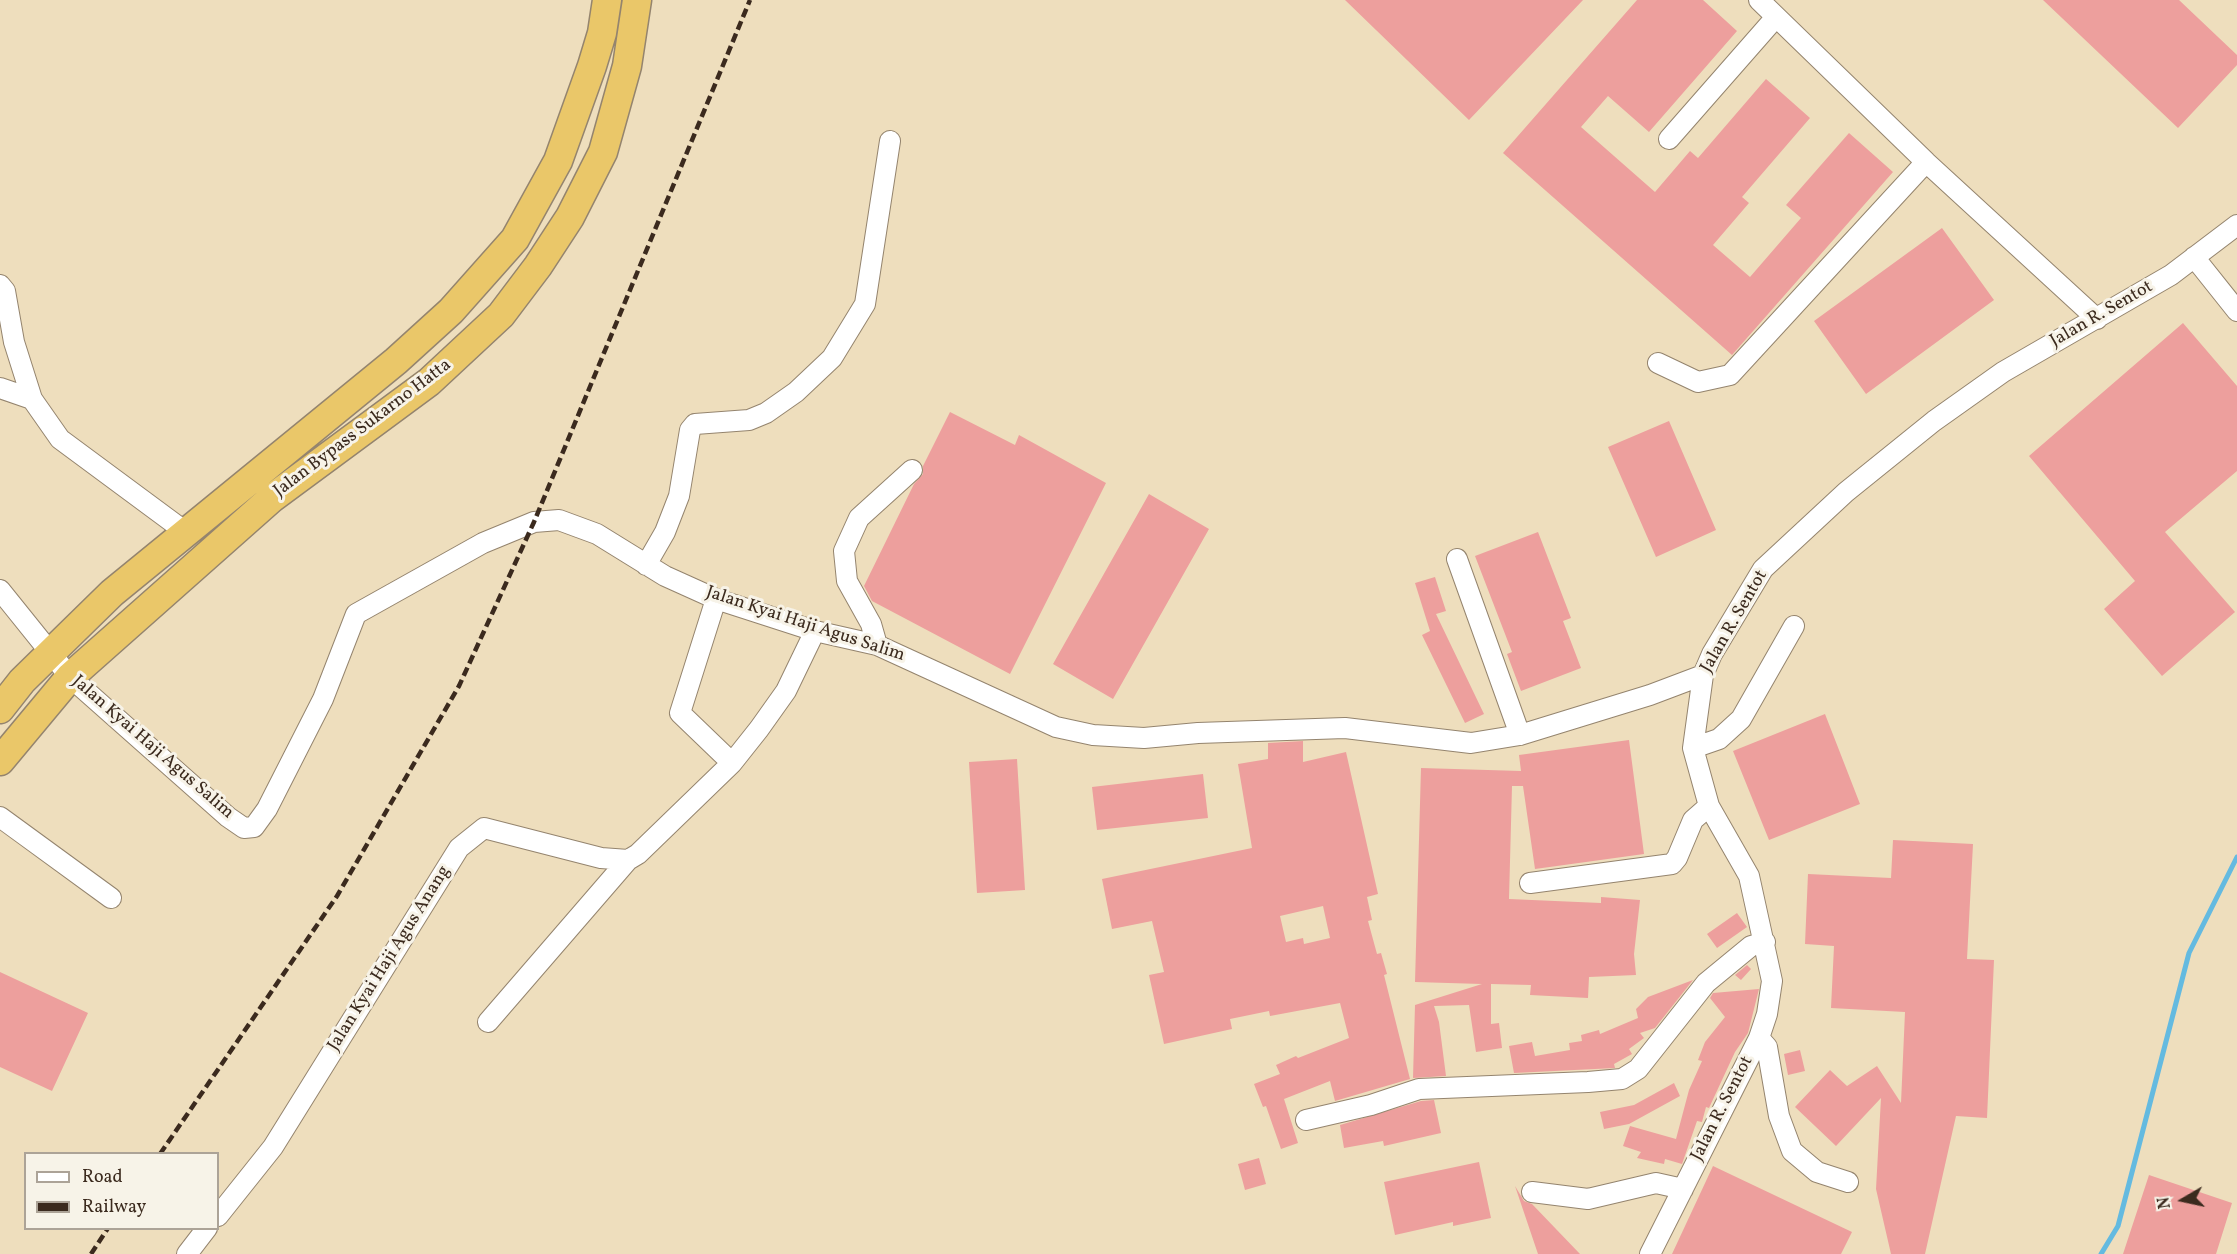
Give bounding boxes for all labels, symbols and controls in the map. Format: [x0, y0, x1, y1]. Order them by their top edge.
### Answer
street label: Jalan R. Sentot [2047, 277, 2157, 353]
street label: Jalan Bypass Sukarno Hatta [270, 355, 456, 503]
street label: Jalan R. Sentot [1697, 567, 1773, 677]
street label: Jalan Kyai Haji Agus Salim [703, 583, 907, 667]
street label: Jalan Kyai Haji Agus Salim [66, 672, 238, 824]
street label: Jalan Kyai Haji Agus Anang [324, 862, 456, 1056]
street label: Jalan R. Sentot [1687, 1053, 1759, 1165]
legend [24, 1152, 219, 1230]
text: Road [82, 1165, 123, 1190]
north arrow [2153, 1170, 2213, 1230]
text: Railway [82, 1195, 146, 1220]
text: N [2153, 1195, 2177, 1210]

